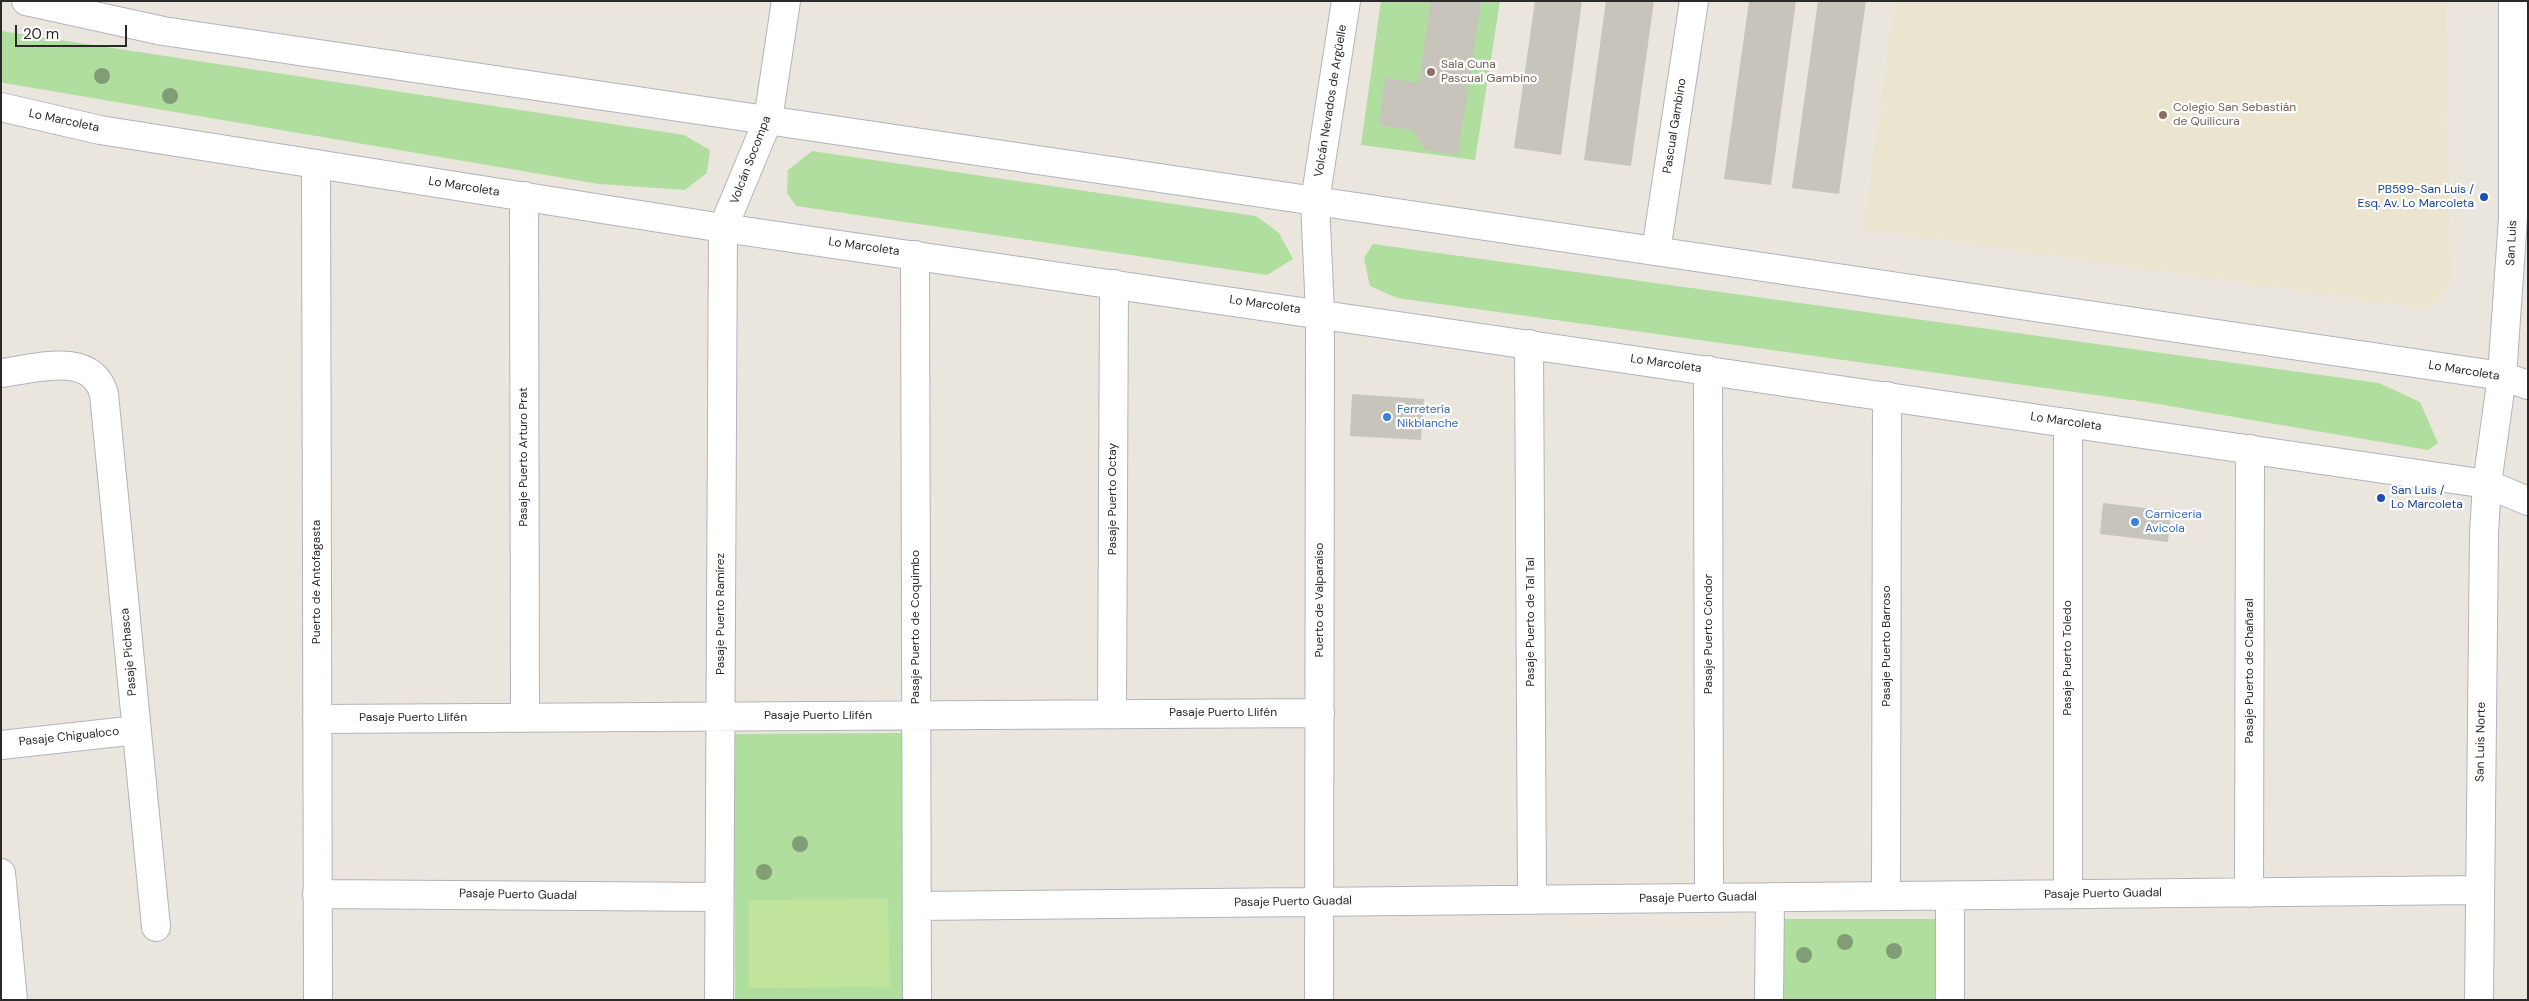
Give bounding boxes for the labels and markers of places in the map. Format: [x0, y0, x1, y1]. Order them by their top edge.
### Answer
place label: Sala Cuna Pascual Gambino [1441, 58, 1537, 86]
marker: Sala Cuna Pascual Gambino [1425, 66, 1437, 78]
place label: Colegio San Sebastián de Quilicura [2173, 101, 2296, 129]
marker: Colegio San Sebastián de Quilicura [2157, 109, 2169, 121]
place label: PB599-San Luis / Esq. Av. Lo Marcoleta [2358, 183, 2474, 211]
marker: PB599-San Luis / Esq. Av. Lo Marcoleta [2478, 191, 2490, 203]
place label: Ferretería Nikblanche [1397, 403, 1458, 431]
marker: Ferretería Nikblanche [1381, 411, 1393, 423]
place label: San Luis / Lo Marcoleta [2391, 484, 2463, 512]
marker: San Luis / Lo Marcoleta [2375, 492, 2387, 504]
place label: Carniceria Avicola [2145, 508, 2202, 536]
marker: Carniceria Avicola [2129, 516, 2141, 528]

